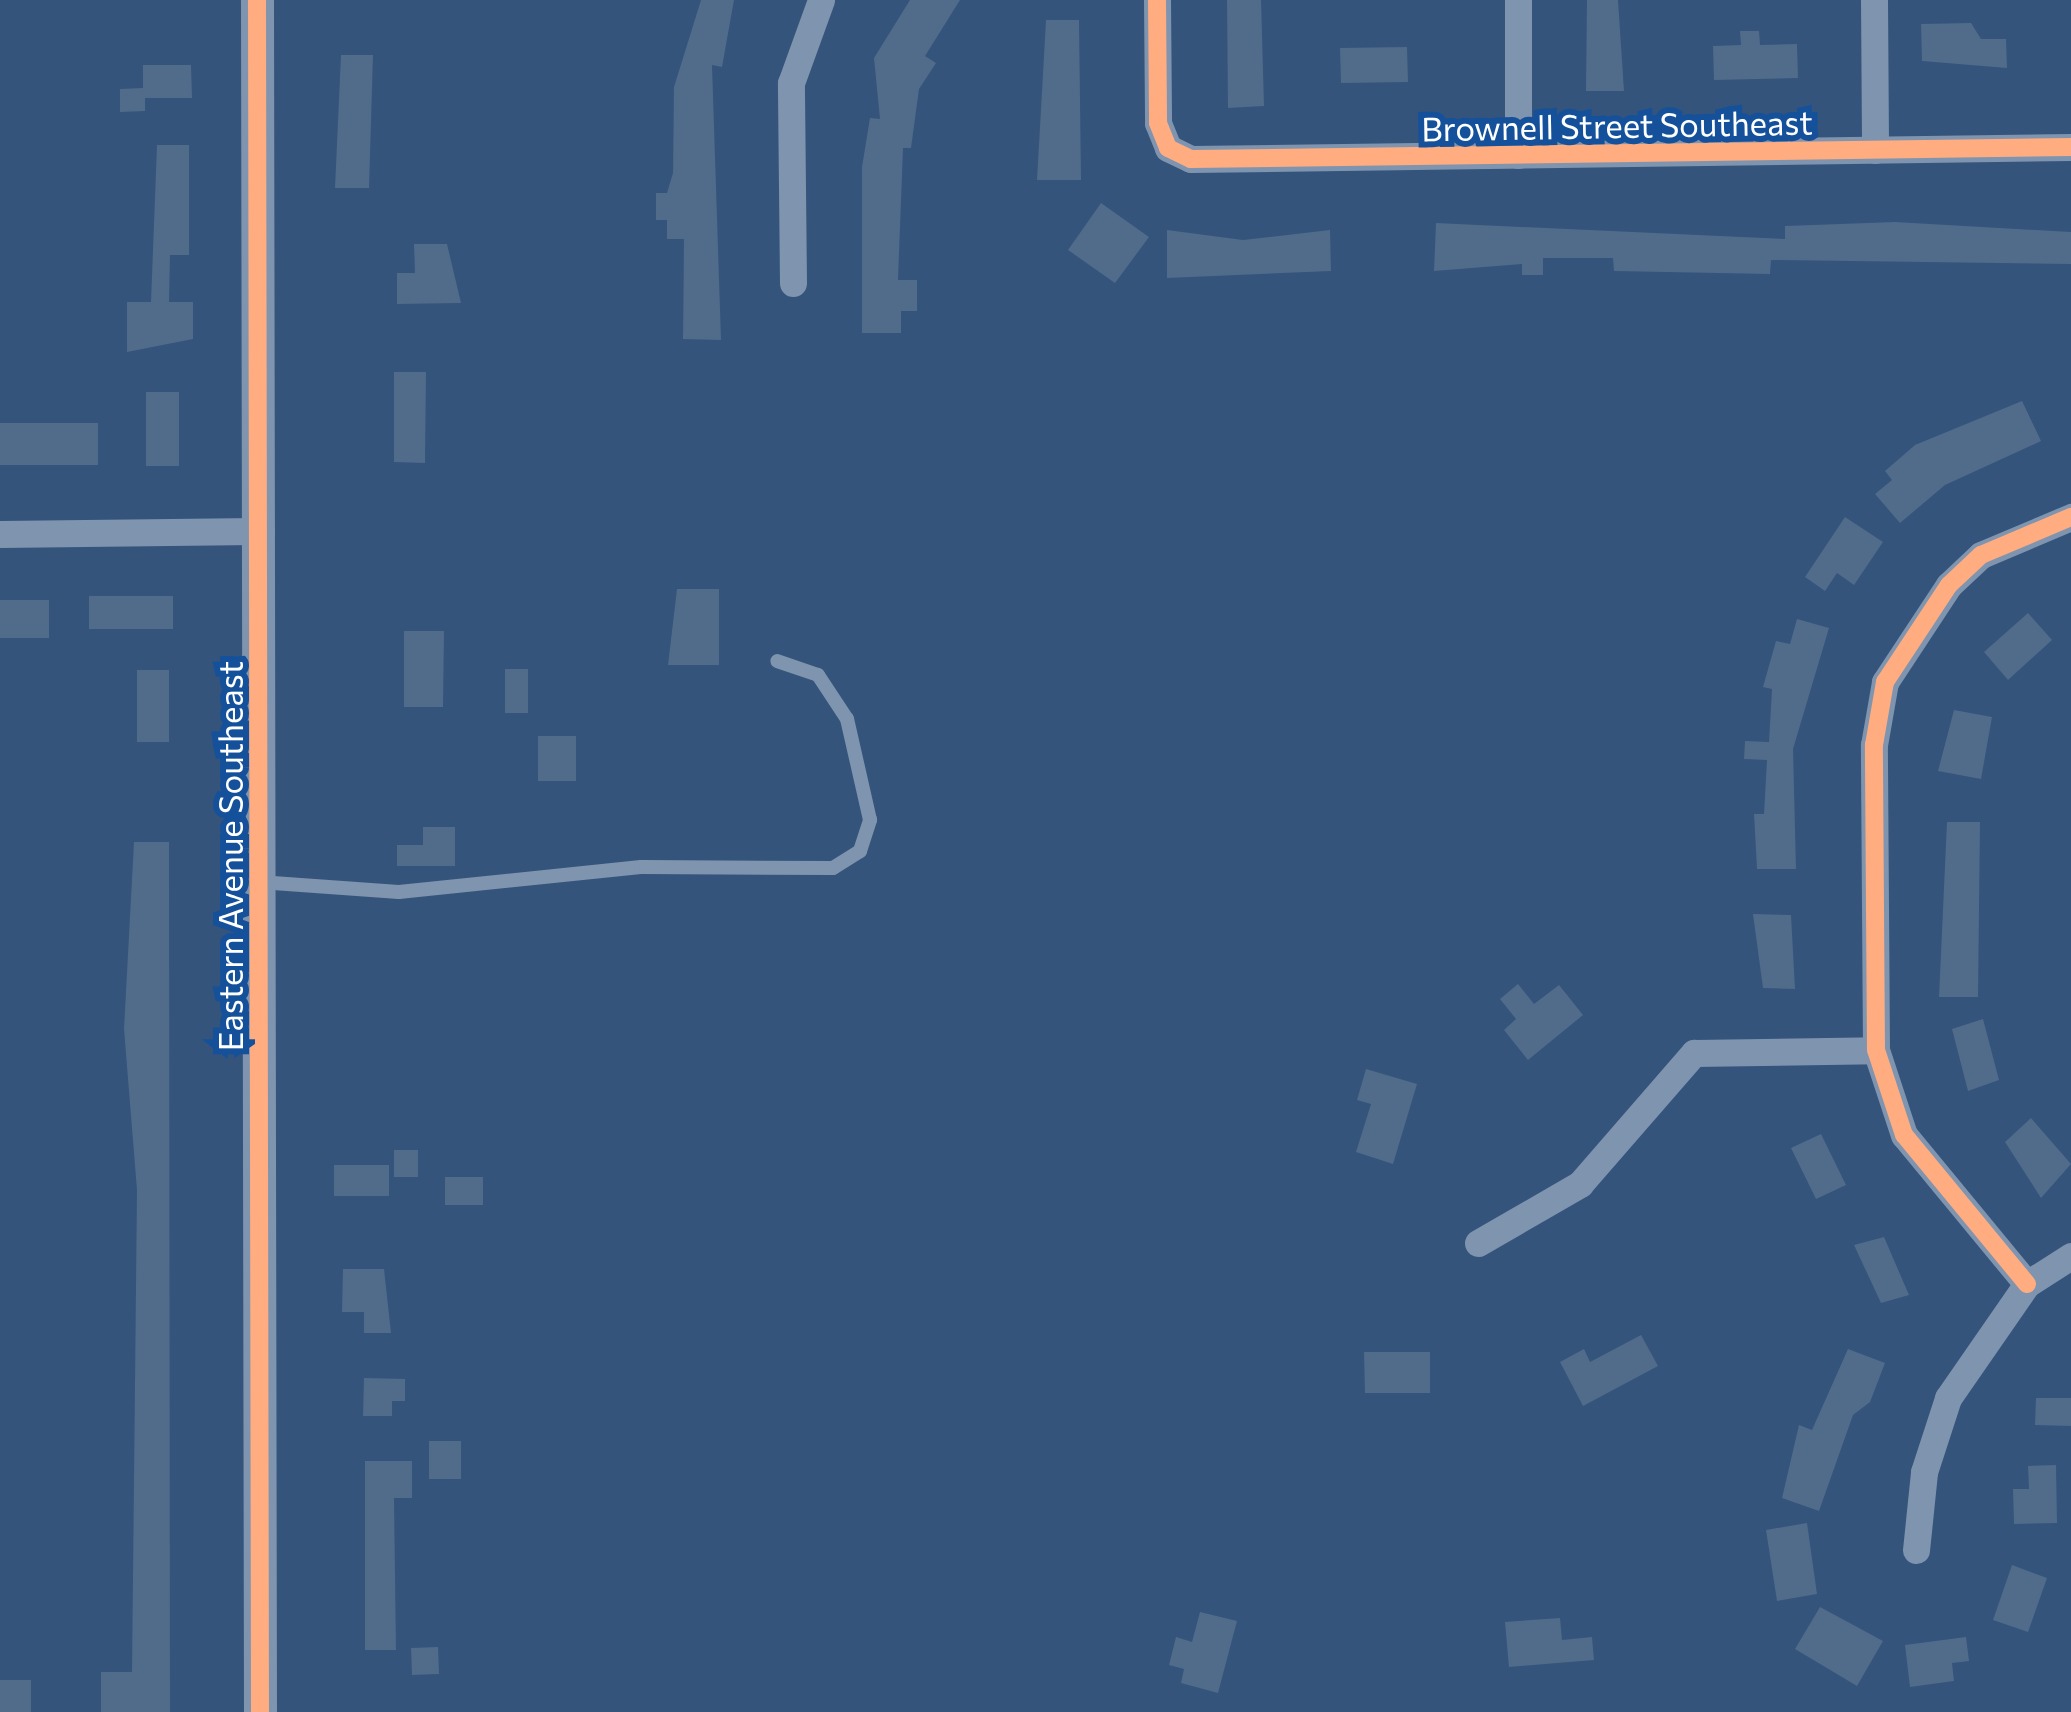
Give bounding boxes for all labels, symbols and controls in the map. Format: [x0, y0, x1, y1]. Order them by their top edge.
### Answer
street label: Brownell Street Southeast [1421, 102, 1813, 148]
street label: Eastern Avenue Southeast [210, 661, 250, 1051]

